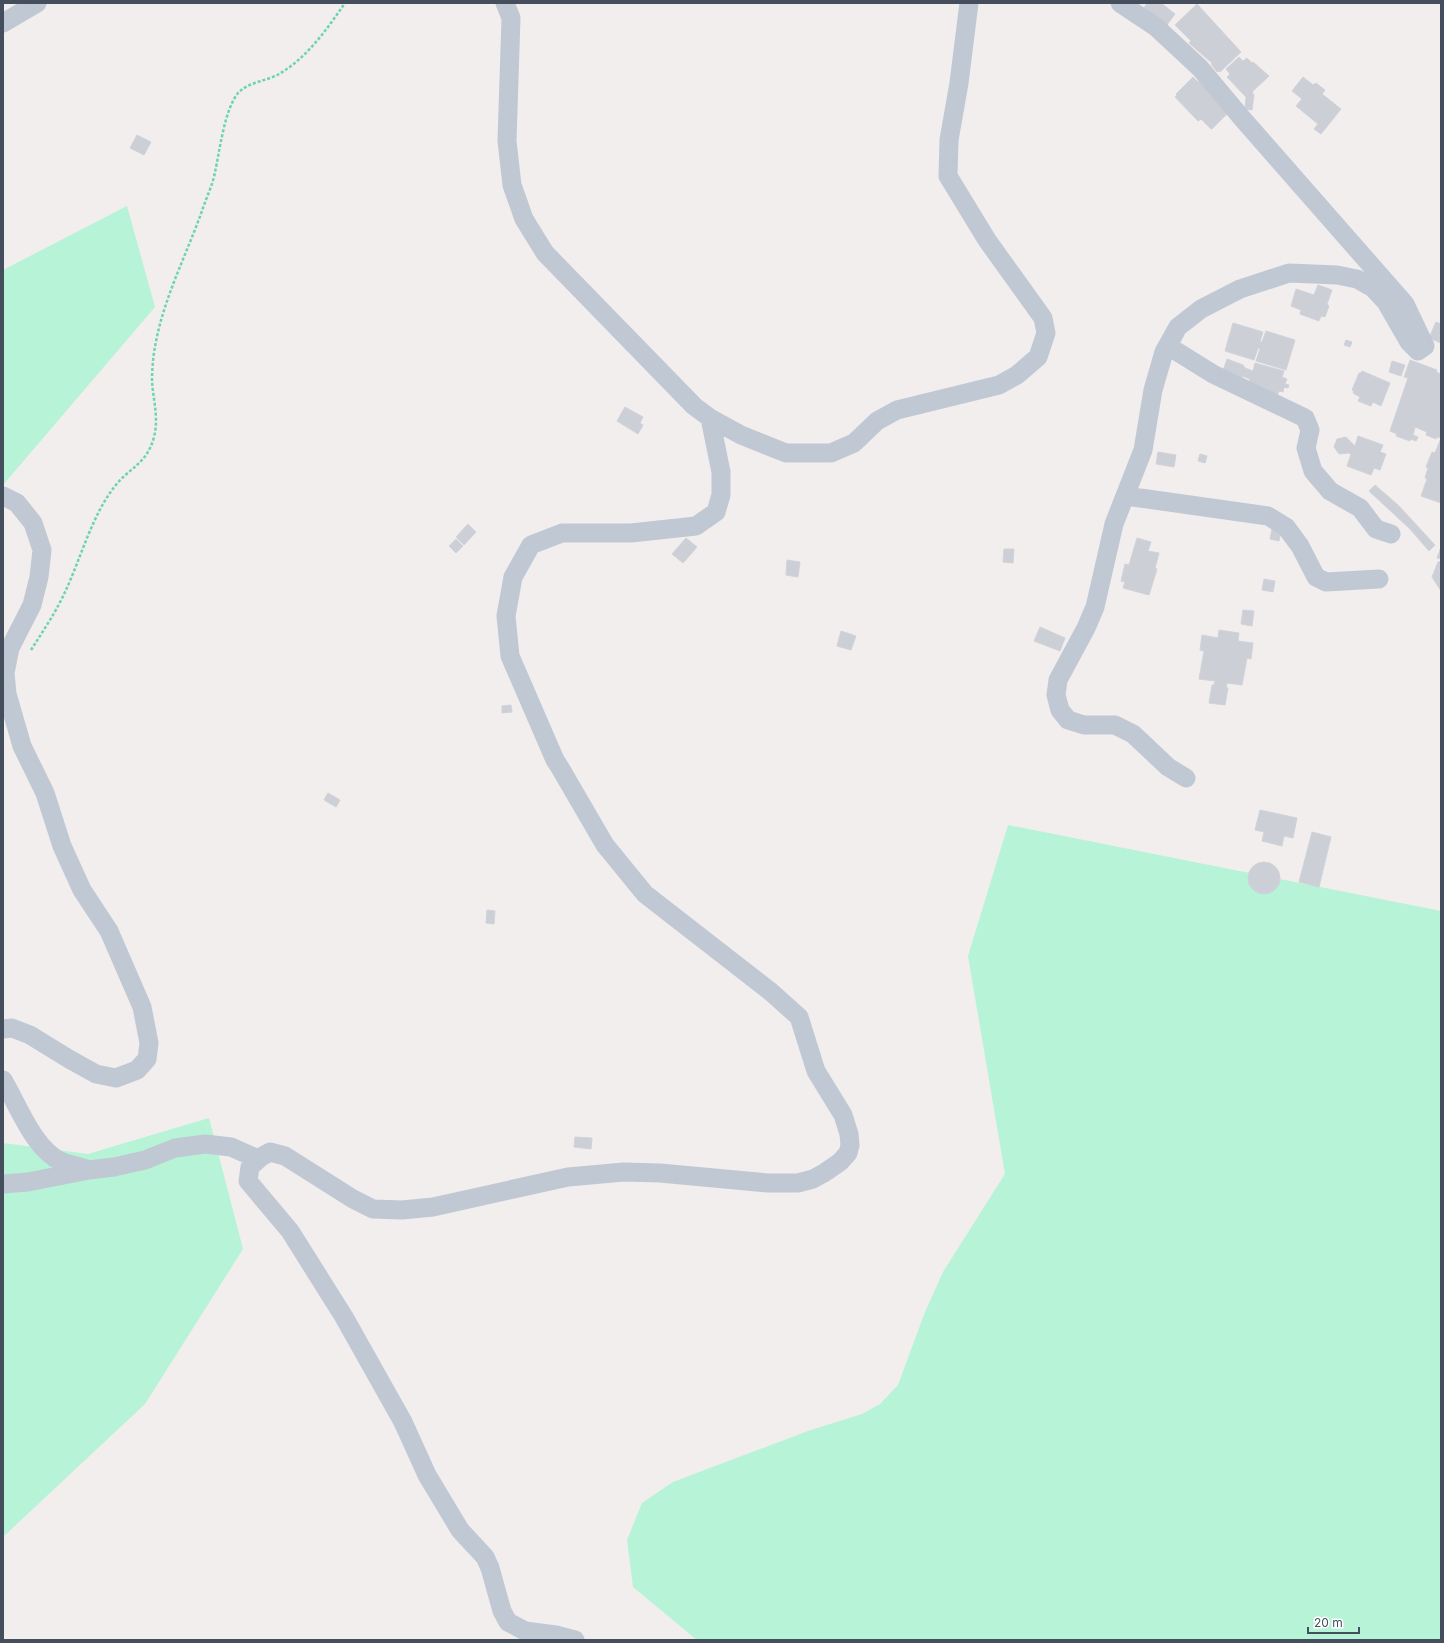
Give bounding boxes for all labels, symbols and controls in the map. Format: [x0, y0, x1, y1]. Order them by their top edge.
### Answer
scale bar [1308, 1609, 1359, 1635]
text: 20 m [1314, 1615, 1343, 1630]

